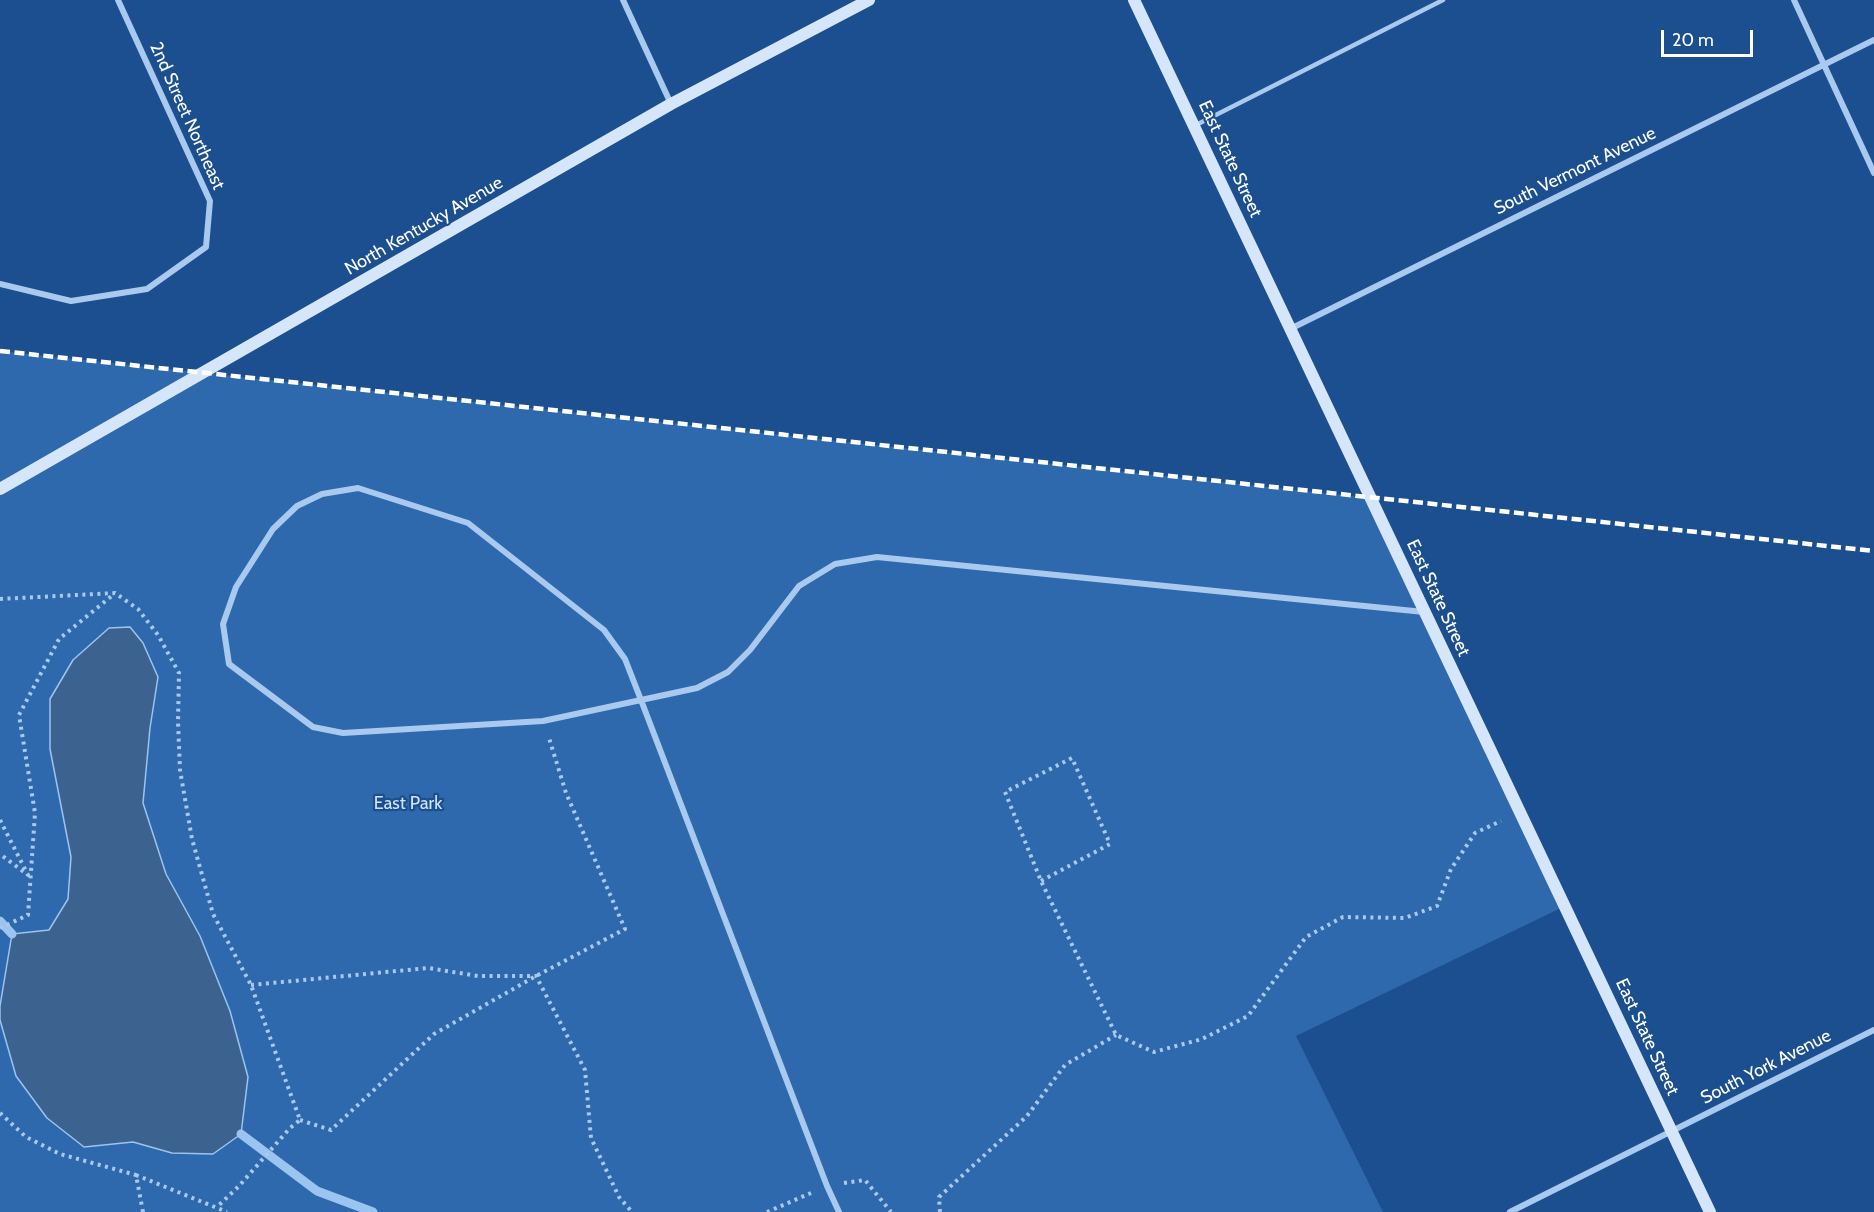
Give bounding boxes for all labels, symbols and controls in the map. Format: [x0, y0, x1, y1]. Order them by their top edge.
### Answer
scale bar [1664, 18, 1756, 56]
text: 20 m [1672, 29, 1714, 51]
street label: 2nd Street Northeast [145, 39, 229, 193]
street label: East State Street [1193, 97, 1267, 221]
street label: South Vermont Avenue [1491, 122, 1659, 220]
street label: North Kentucky Avenue [341, 172, 507, 280]
street label: East State Street [1401, 536, 1475, 660]
park label: East Park [374, 793, 442, 815]
street label: East State Street [1610, 975, 1684, 1099]
street label: South York Avenue [1697, 1025, 1835, 1109]

